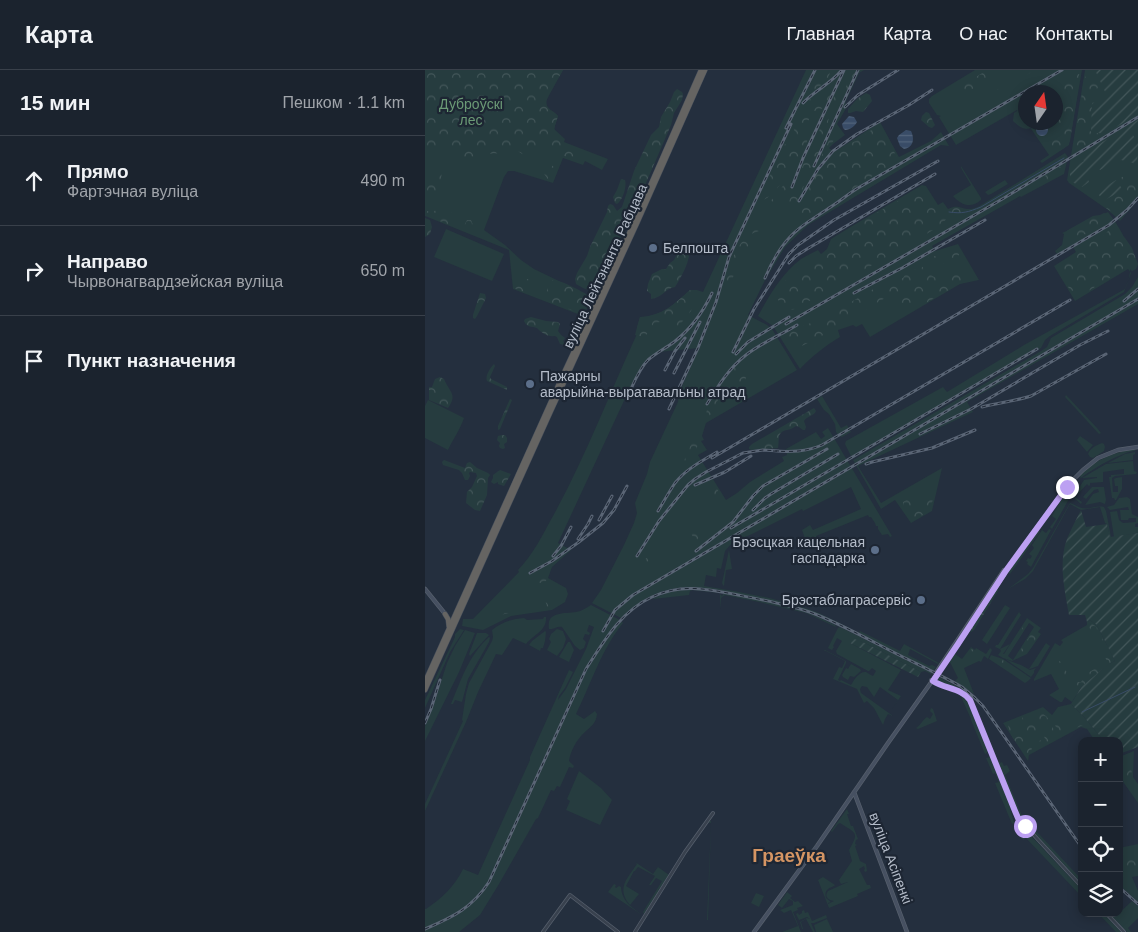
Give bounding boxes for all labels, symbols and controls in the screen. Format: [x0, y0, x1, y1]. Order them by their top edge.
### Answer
text: Карта [25, 21, 93, 48]
text: Главная [787, 24, 855, 44]
text: Карта [883, 24, 931, 44]
text: О нас [959, 24, 1007, 44]
text: Контакты [1035, 24, 1113, 44]
north arrow [1018, 85, 1063, 130]
text: 15 мин [20, 91, 90, 114]
text: Пешком · 1.1 km [282, 94, 405, 111]
park label: Дуброўскі лес [439, 96, 503, 128]
text: Прямо [67, 161, 129, 182]
icon: ahead [20, 167, 48, 195]
text: 490 m [361, 172, 405, 189]
street label: вуліца Лейтэнанта Рабцава [560, 181, 650, 351]
text: Фартэчная вуліца [67, 183, 198, 200]
place label: Белпошта [663, 240, 729, 256]
marker: Белпошта [647, 242, 659, 254]
text: Направо [67, 251, 148, 272]
icon: right [20, 257, 48, 285]
text: 650 m [361, 262, 405, 279]
text: Чырвонагвардзейская вуліца [67, 273, 283, 290]
icon: arrive [20, 347, 48, 375]
text: Пункт назначения [67, 350, 236, 371]
place label: Пажарны аварыйна-выратавальны атрад [540, 368, 745, 400]
marker: Пажарны аварыйна-выратавальны атрад [524, 378, 536, 390]
route end [1056, 476, 1079, 499]
place label: Брэсцкая кацельная гаспадарка [732, 534, 865, 566]
marker: Брэсцкая кацельная гаспадарка [869, 544, 881, 556]
place label: Брэстаблаграсервіс [782, 592, 911, 608]
marker: Брэстаблаграсервіс [915, 594, 927, 606]
map controls [1078, 737, 1123, 917]
button: + [1078, 737, 1123, 782]
button: − [1078, 782, 1123, 827]
street label: вуліца Асіпенкі [866, 810, 916, 906]
route start [1014, 815, 1037, 838]
button: locate [1078, 827, 1123, 872]
district label: Граеўка [752, 845, 826, 866]
button: layers [1078, 872, 1123, 917]

